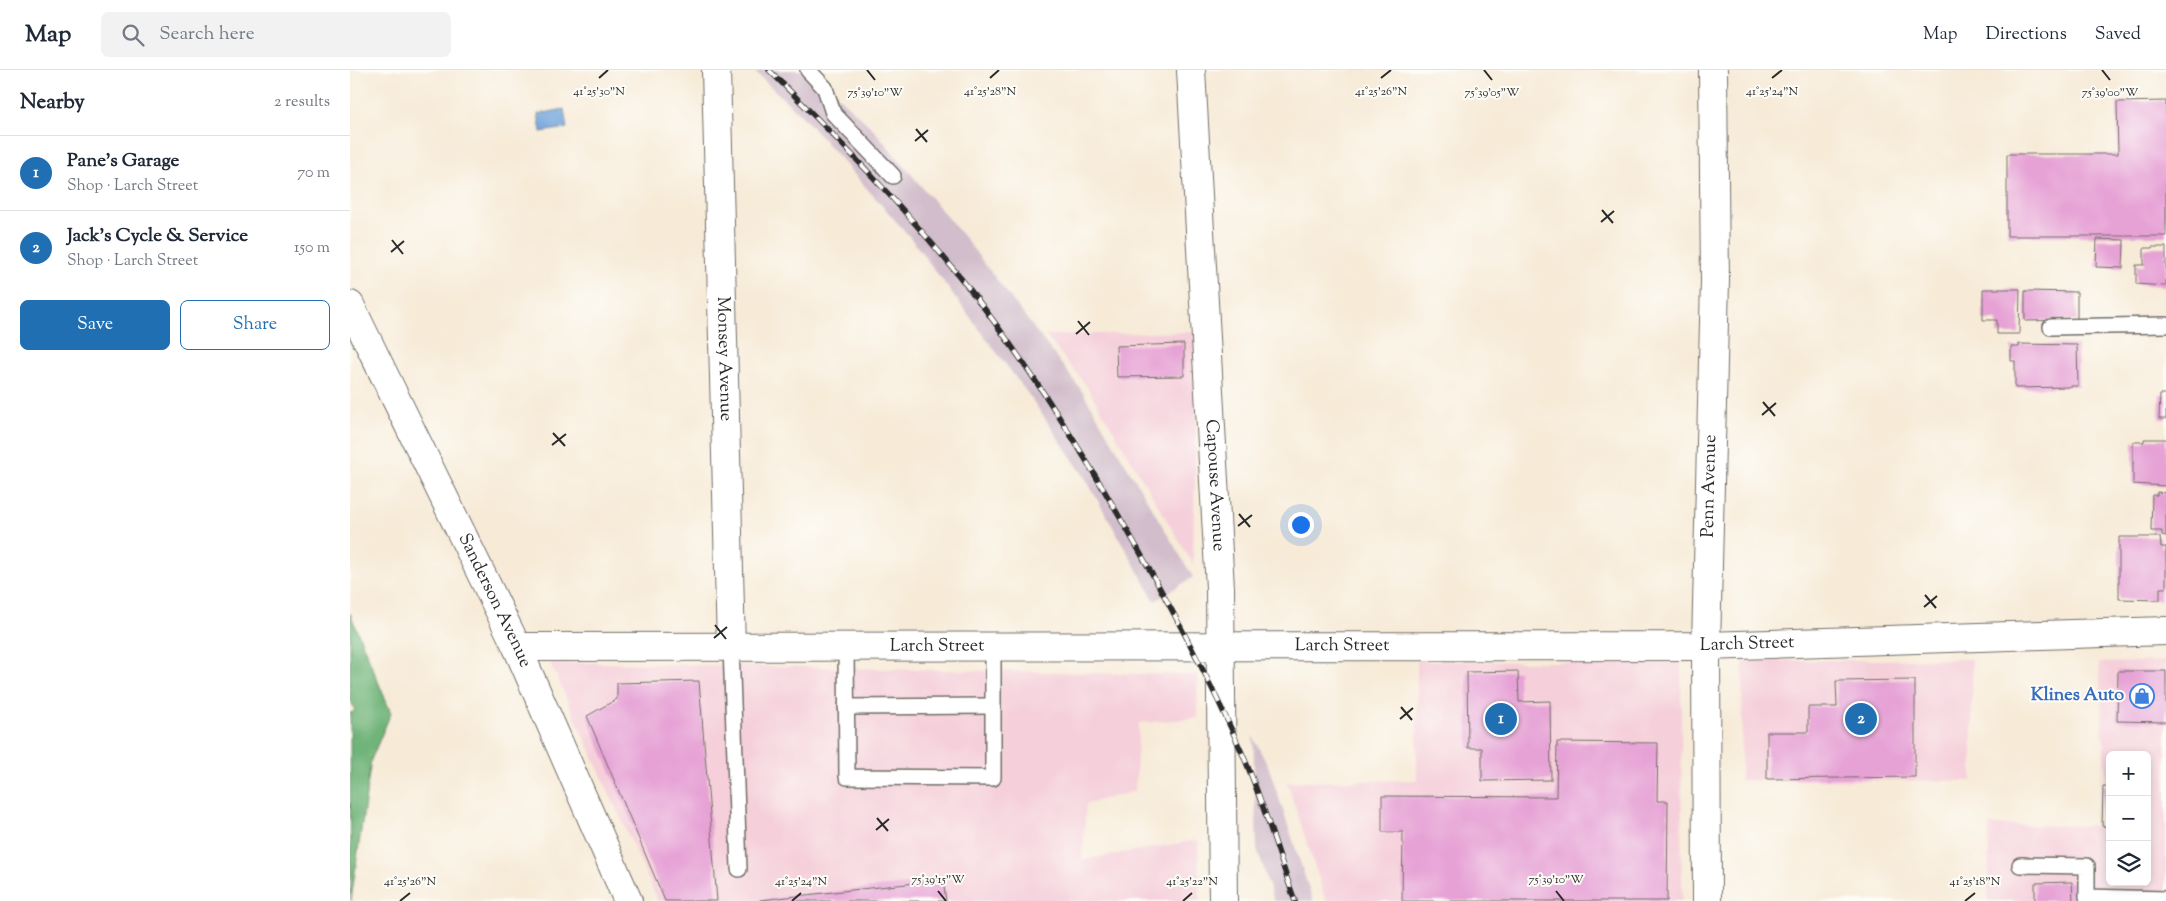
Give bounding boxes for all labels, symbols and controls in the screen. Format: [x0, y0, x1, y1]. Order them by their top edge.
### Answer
search box [101, 12, 451, 57]
text: Map [25, 18, 71, 52]
icon: search [119, 21, 147, 49]
text: Search here [159, 21, 255, 48]
text: Map [1923, 22, 1958, 48]
text: Directions [1986, 22, 2067, 48]
text: Saved [2095, 22, 2141, 48]
text: 41°25'30"N [573, 83, 625, 101]
text: 41°25'28"N [964, 83, 1017, 101]
text: 41°25'26"N [1355, 83, 1408, 101]
text: 41°25'24"N [1746, 83, 1799, 101]
text: 75°39'10"W [847, 84, 903, 102]
text: 75°39'05"W [1465, 84, 1520, 102]
text: 75°39'00"W [2082, 84, 2139, 102]
text: Nearby [20, 88, 85, 118]
text: 2 results [274, 91, 330, 114]
text: Pane's Garage [67, 148, 179, 175]
text: 1 [33, 162, 39, 185]
text: 70 m [297, 162, 330, 185]
text: Shop · Larch Street [67, 175, 198, 198]
text: Jack's Cycle & Service [67, 223, 248, 250]
text: 2 [32, 237, 40, 260]
text: 150 m [294, 237, 330, 260]
text: Shop · Larch Street [67, 250, 198, 273]
street label: Monsey Avenue [709, 296, 738, 422]
button: Save [20, 300, 170, 350]
button: Share [180, 300, 330, 350]
street label: Capouse Avenue [1198, 419, 1231, 552]
street label: Penn Avenue [1696, 434, 1724, 538]
your location [1288, 512, 1314, 538]
street label: Sanderson Avenue [451, 529, 538, 672]
street label: Larch Street [1700, 630, 1795, 659]
street label: Larch Street [1295, 633, 1389, 659]
street label: Larch Street [890, 634, 984, 660]
place label: Klines Auto [2031, 683, 2124, 709]
shop icon: Klines Auto [2129, 683, 2155, 709]
pin: 1 [1485, 700, 1517, 738]
pin: 2 [1845, 700, 1877, 738]
map controls [2106, 751, 2151, 886]
button: + [2106, 751, 2151, 796]
button: − [2106, 796, 2151, 841]
button: layers [2106, 841, 2151, 886]
text: 75°39'15"W [911, 871, 965, 889]
text: 75°39'10"W [1528, 871, 1584, 889]
text: 41°25'26"N [384, 873, 437, 891]
text: 41°25'24"N [775, 873, 828, 891]
text: 41°25'22"N [1166, 873, 1218, 891]
text: 41°25'18"N [1950, 873, 2001, 891]

